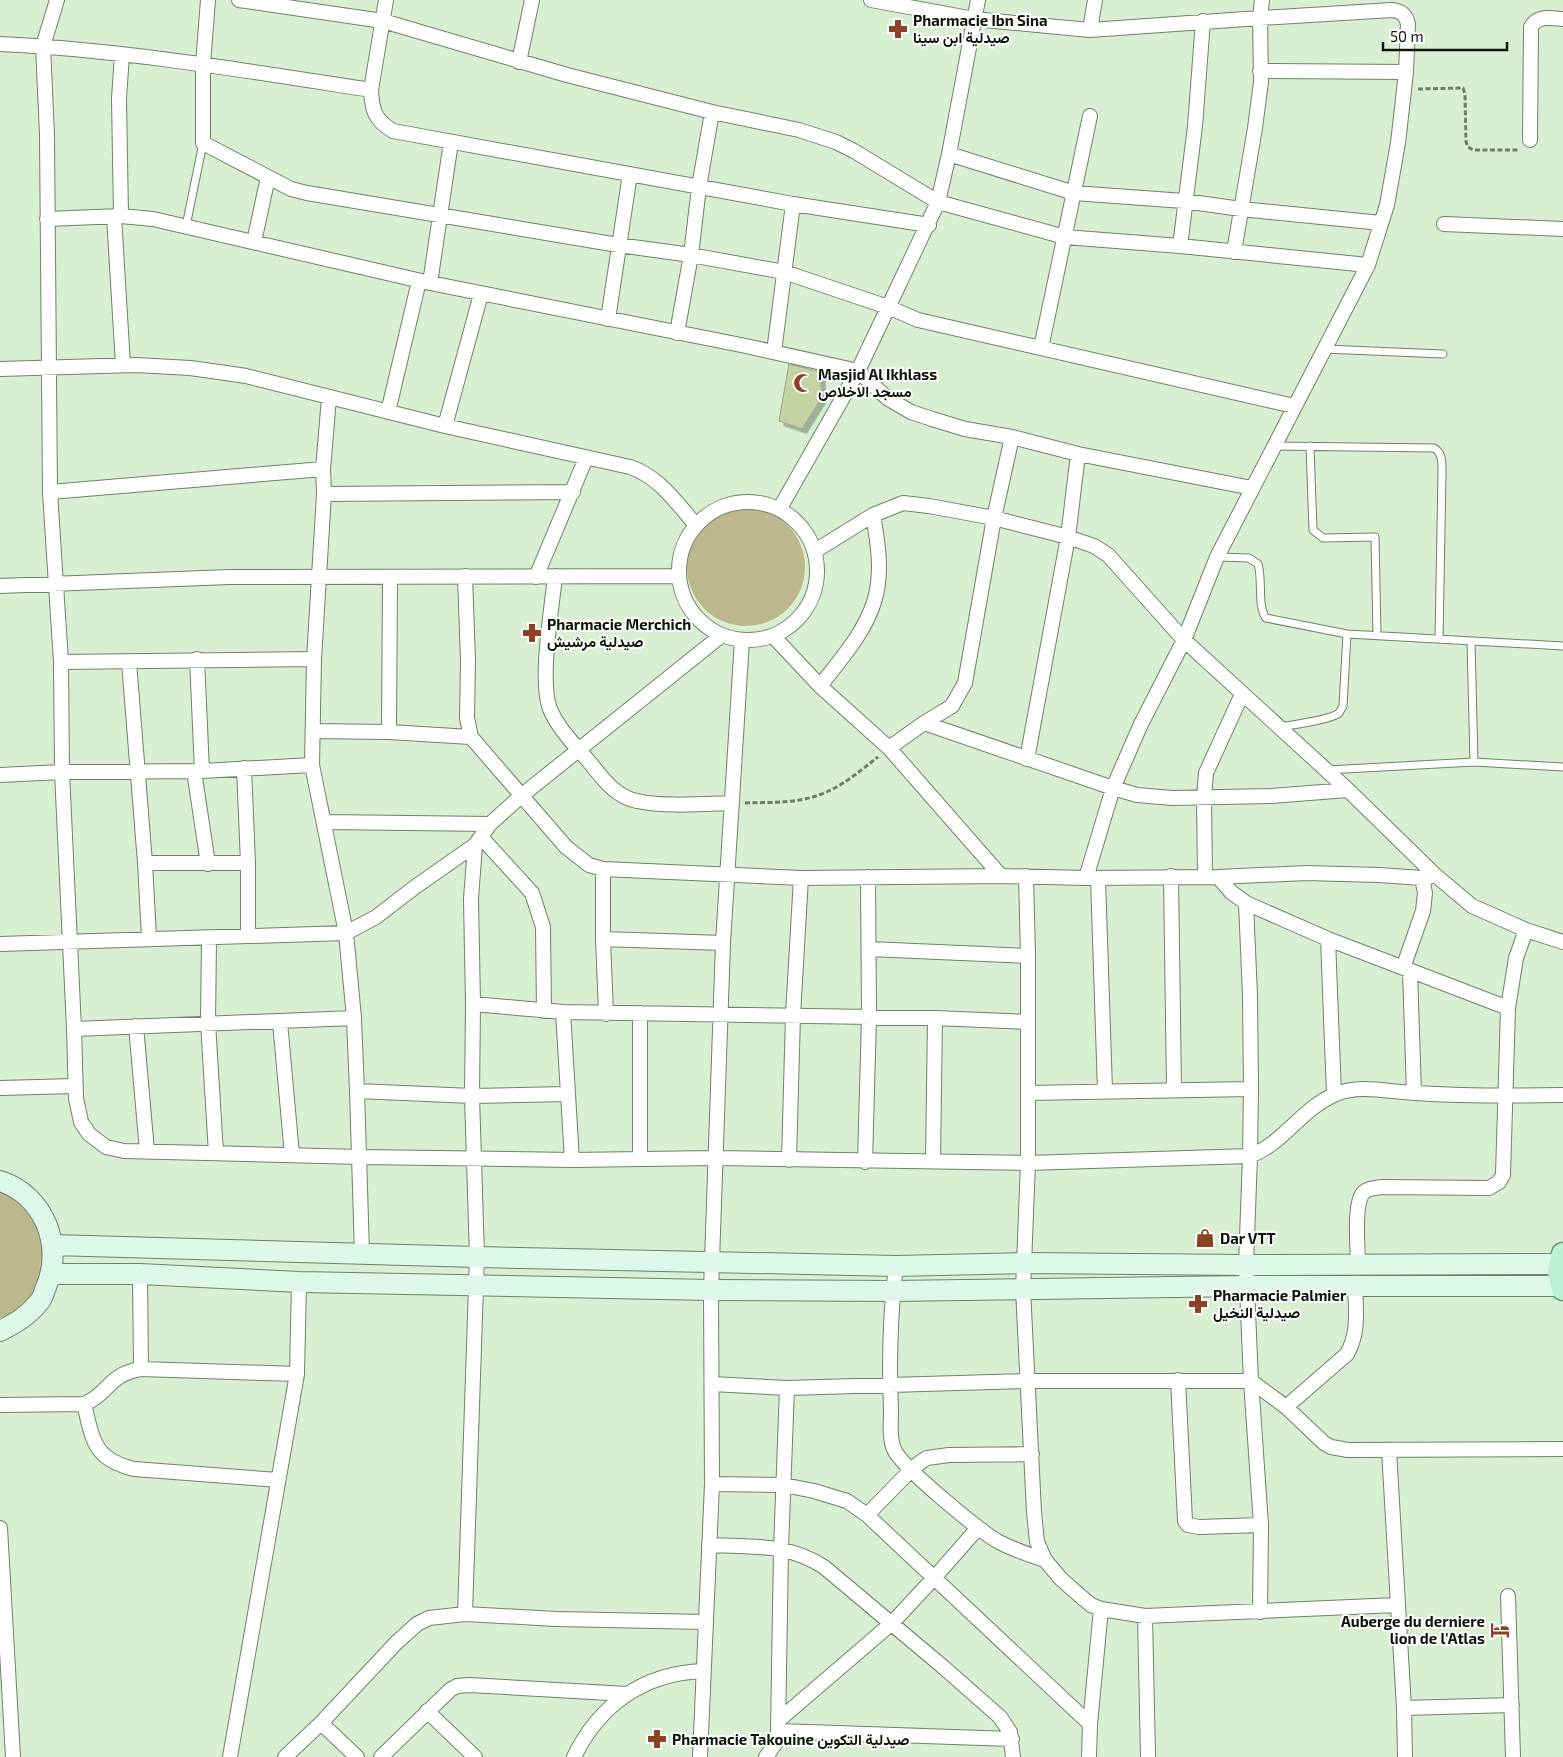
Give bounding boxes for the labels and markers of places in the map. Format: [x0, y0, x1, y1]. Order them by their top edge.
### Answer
place label: Pharmacie Ibn Sina صيدلية ابن سينا [913, 11, 1048, 47]
pharmacy icon: Pharmacie Ibn Sina صيدلية ابن سينا [887, 18, 909, 40]
place label: Masjid Al Ikhlass مسجد الاخلاص [818, 365, 937, 401]
mosque icon: Masjid Al Ikhlass مسجد الاخلاص [792, 372, 814, 394]
place label: Pharmacie Merchich صيدلية مرشيش [547, 615, 691, 651]
pharmacy icon: Pharmacie Merchich صيدلية مرشيش [521, 622, 543, 644]
shop icon: Dar VTT [1194, 1227, 1216, 1249]
place label: Dar VTT [1220, 1229, 1275, 1247]
place label: Pharmacie Palmier صيدلية النخيل [1213, 1286, 1347, 1322]
pharmacy icon: Pharmacie Palmier صيدلية النخيل [1187, 1293, 1209, 1315]
place label: Auberge du derniere lion de l'Atlas [1341, 1612, 1485, 1647]
hotel icon: Auberge du derniere lion de l'Atlas [1489, 1619, 1511, 1641]
pharmacy icon: Pharmacie Takouine صيدلية التكوين [646, 1728, 668, 1750]
place label: Pharmacie Takouine صيدلية التكوين [672, 1730, 910, 1749]

